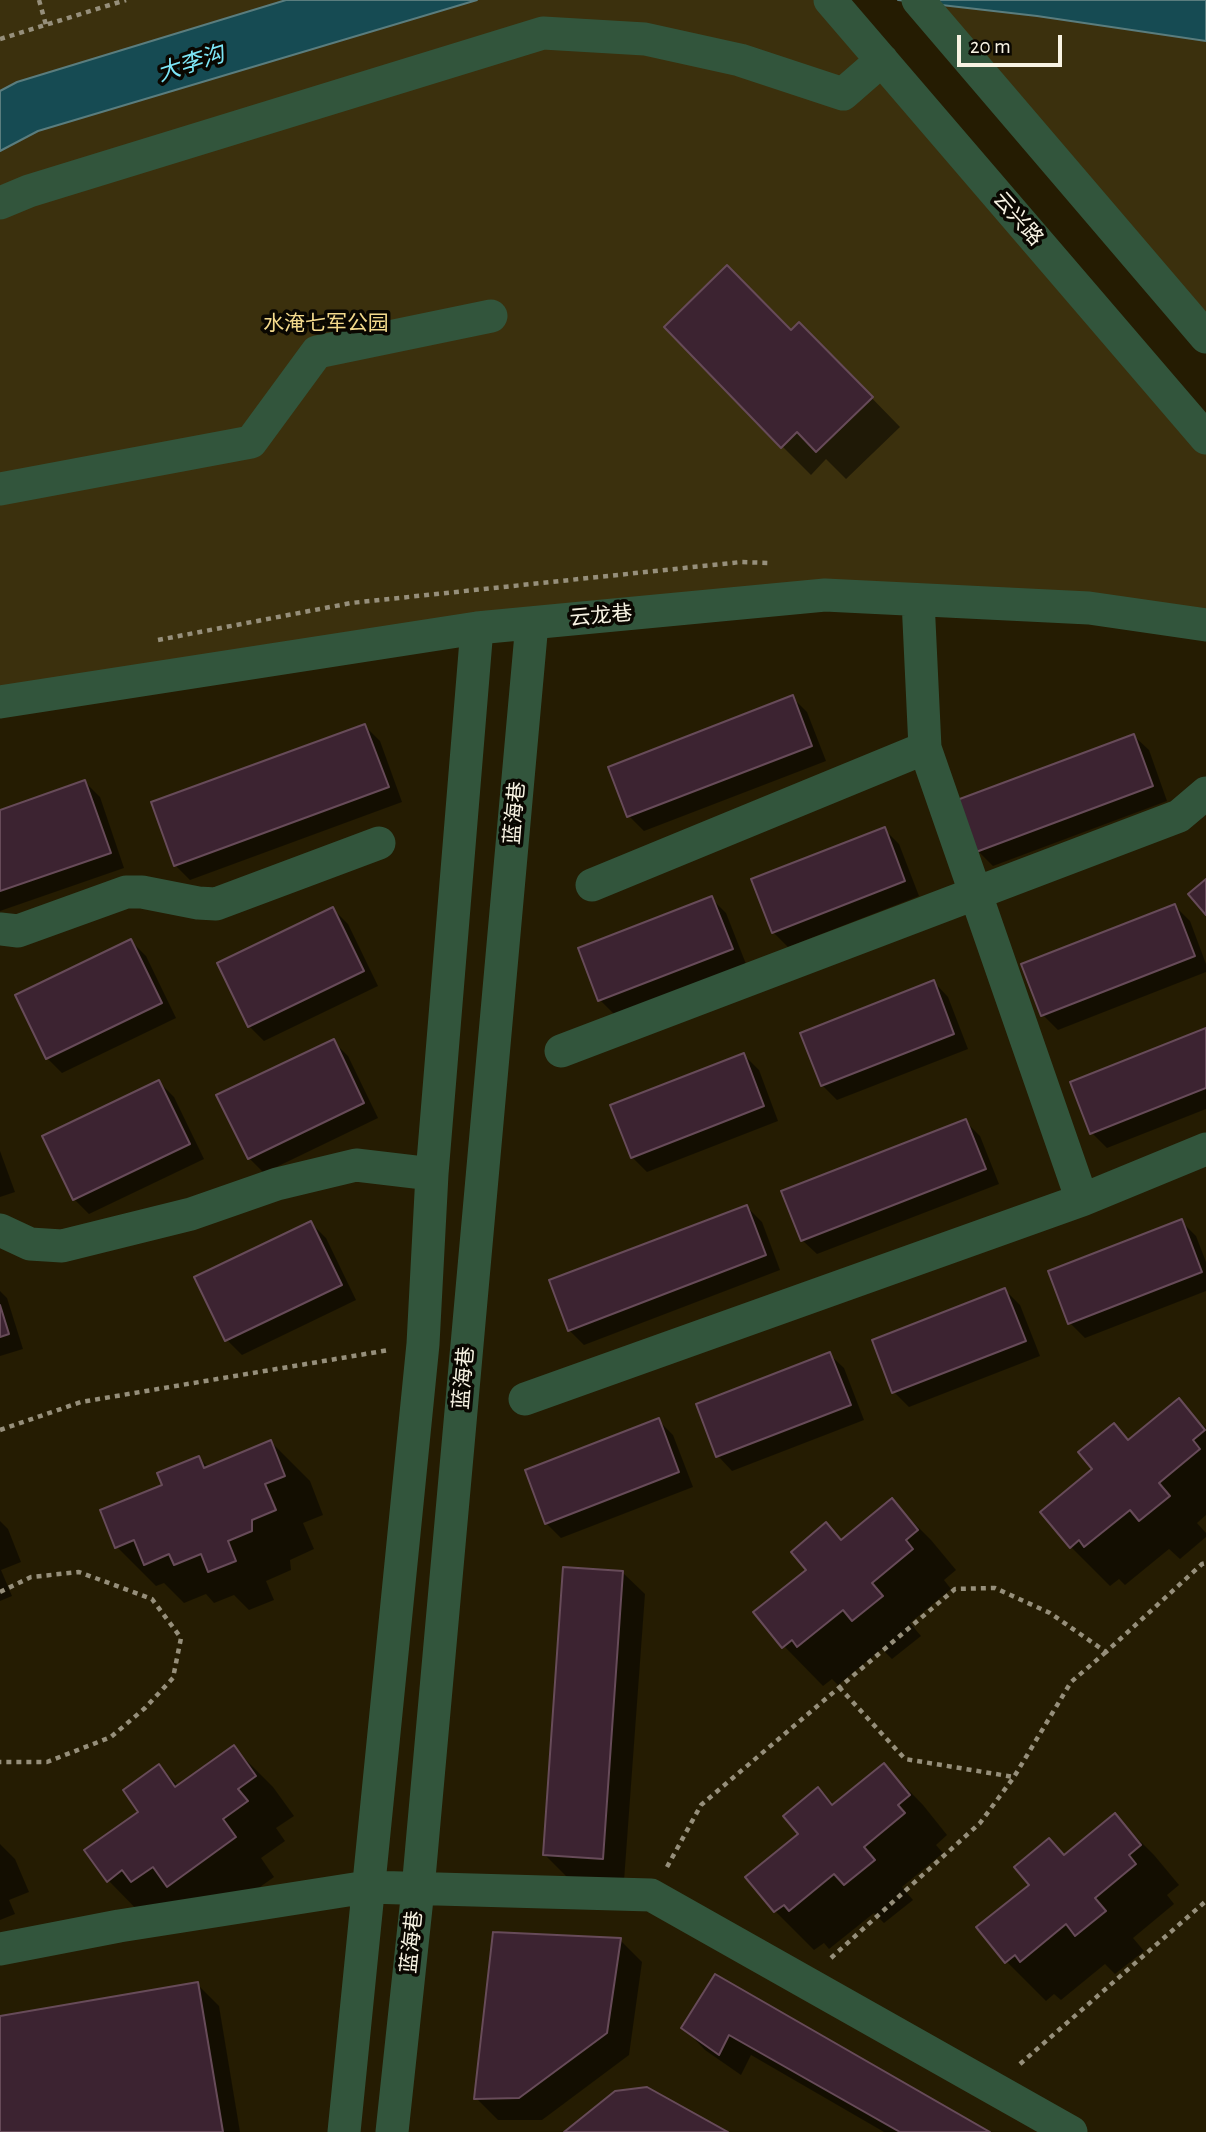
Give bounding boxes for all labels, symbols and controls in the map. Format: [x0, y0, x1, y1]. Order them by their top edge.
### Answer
scale bar [961, 21, 1066, 65]
text: 20 m [970, 36, 1011, 57]
water label: 大李沟 [154, 40, 228, 88]
street label: 云兴路 [988, 187, 1048, 251]
park label: 水淹七军公园 [263, 311, 389, 337]
street label: 云龙巷 [569, 601, 633, 631]
street label: 蓝海巷 [500, 781, 530, 845]
street label: 蓝海巷 [449, 1346, 479, 1410]
street label: 蓝海巷 [396, 1909, 428, 1975]

